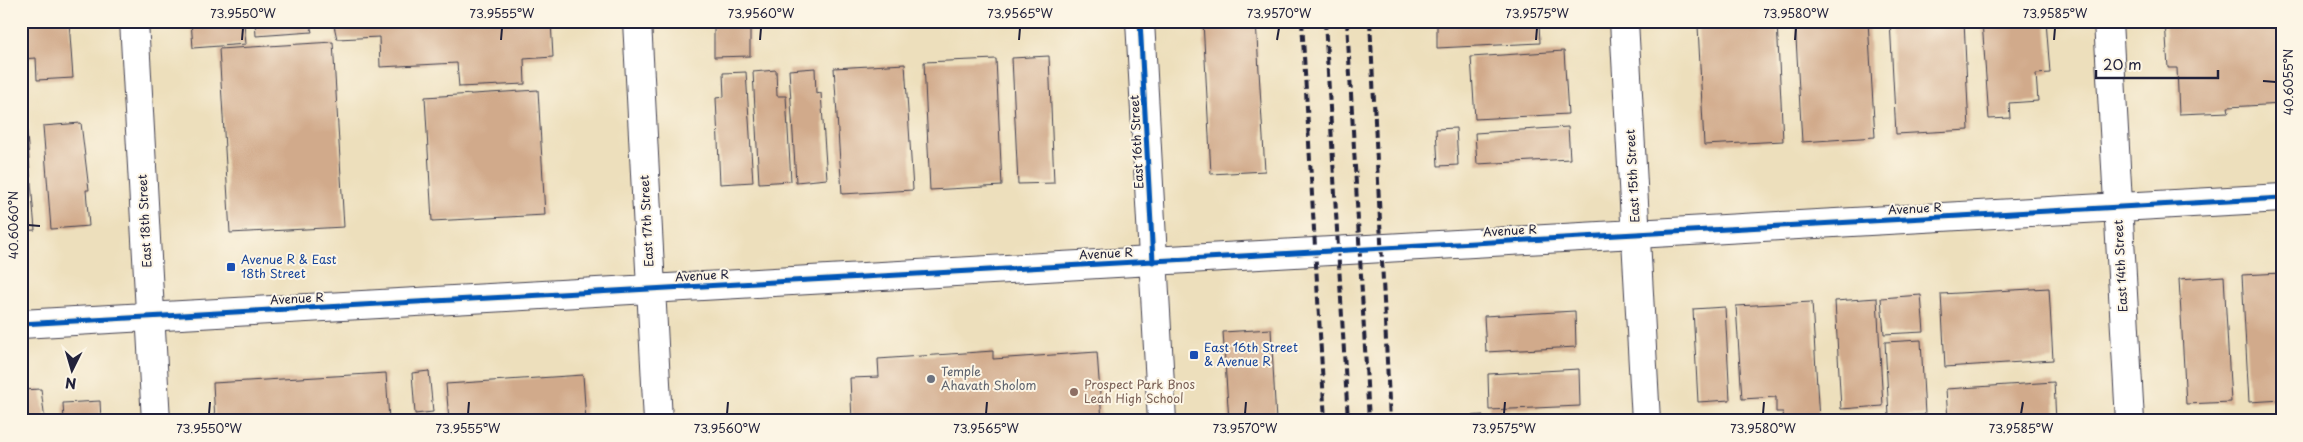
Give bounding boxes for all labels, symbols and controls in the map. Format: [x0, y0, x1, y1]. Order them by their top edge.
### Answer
text: 73.9550°W [210, 4, 277, 22]
text: 73.9555°W [470, 4, 535, 22]
text: 73.9560°W [728, 4, 795, 22]
text: 73.9565°W [987, 4, 1053, 22]
text: 73.9570°W [1247, 4, 1312, 22]
text: 73.9575°W [1505, 4, 1569, 22]
text: 73.9580°W [1763, 4, 1829, 22]
text: 73.9585°W [2023, 4, 2088, 22]
scale bar [2096, 48, 2218, 80]
text: 40.6055°N [2279, 49, 2297, 115]
text: 20 m [2103, 52, 2142, 75]
street label: East 16th Street [1125, 95, 1147, 189]
street label: East 15th Street [1621, 129, 1643, 223]
street label: East 18th Street [133, 174, 155, 268]
street label: East 17th Street [635, 175, 657, 267]
text: 40.6060°N [4, 191, 22, 259]
street label: Avenue R [1887, 198, 1943, 218]
street label: East 14th Street [2109, 219, 2131, 313]
street label: Avenue R [1482, 220, 1538, 240]
street label: Avenue R [1078, 243, 1134, 263]
place label: Avenue R & East 18th Street [241, 250, 337, 282]
marker: Avenue R & East 18th Street [225, 261, 237, 273]
street label: Avenue R [674, 265, 730, 285]
street label: Avenue R [269, 288, 325, 308]
place label: East 16th Street & Avenue R [1204, 338, 1298, 370]
north arrow [48, 344, 98, 394]
marker: East 16th Street & Avenue R [1188, 349, 1200, 361]
place label: Temple Ahavath Sholom [941, 362, 1037, 394]
text: N [64, 373, 77, 394]
marker: Temple Ahavath Sholom [925, 373, 937, 385]
place label: Prospect Park Bnos Leah High School [1084, 375, 1196, 407]
marker: Prospect Park Bnos Leah High School [1068, 386, 1080, 398]
text: 73.9550°W [176, 419, 243, 437]
text: 73.9555°W [436, 419, 501, 437]
text: 73.9560°W [694, 419, 761, 437]
text: 73.9565°W [953, 419, 1019, 437]
text: 73.9570°W [1213, 419, 1278, 437]
text: 73.9575°W [1472, 419, 1536, 437]
text: 73.9580°W [1730, 419, 1796, 437]
text: 73.9585°W [1989, 419, 2054, 437]

